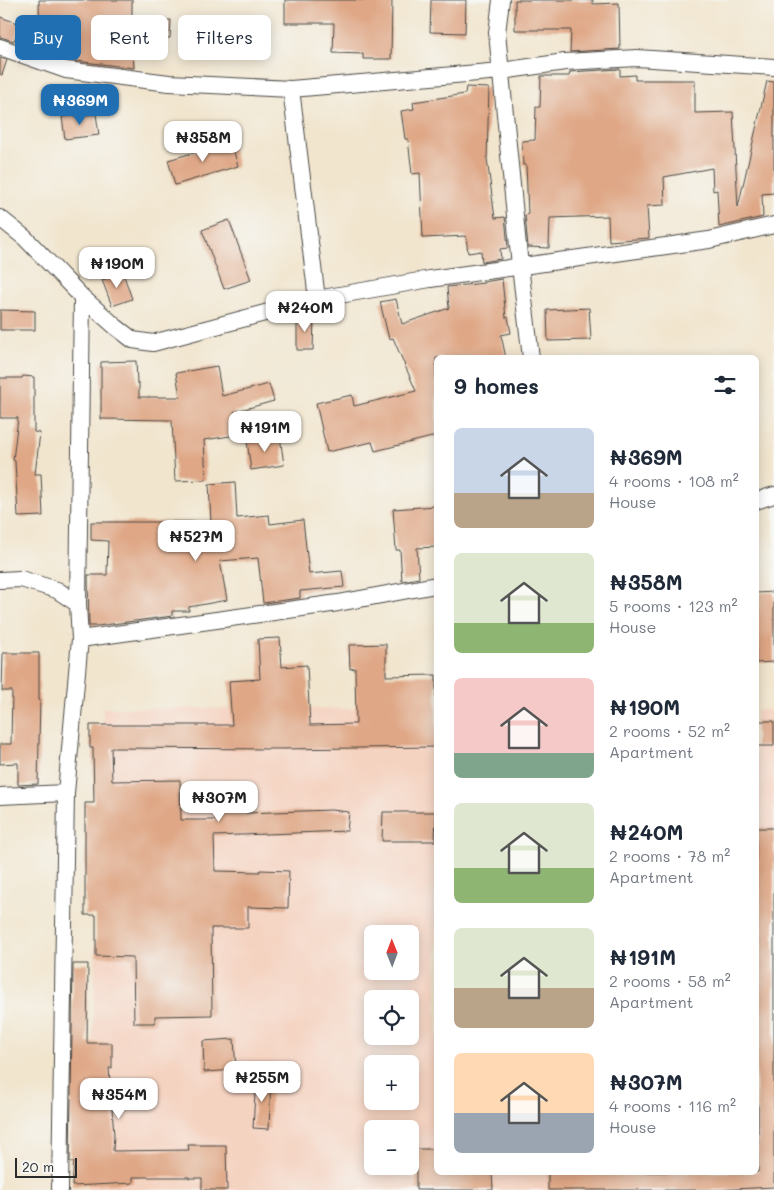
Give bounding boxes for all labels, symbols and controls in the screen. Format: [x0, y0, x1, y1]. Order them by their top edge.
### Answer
chip: Buy [15, 15, 81, 60]
chip: Rent [91, 15, 168, 60]
chip: Filters [178, 15, 271, 60]
pin: ₦369M [45, 84, 115, 126]
text: ₦369M [52, 89, 108, 110]
pin: ₦358M [168, 120, 238, 163]
text: ₦358M [175, 126, 231, 147]
pin: ₦190M [82, 246, 152, 289]
text: ₦190M [90, 252, 144, 273]
pin: ₦240M [270, 290, 340, 333]
text: ₦240M [277, 296, 333, 317]
icon: filters [711, 371, 739, 399]
text: 9 homes [454, 372, 539, 399]
pin: ₦191M [230, 410, 300, 453]
text: ₦191M [239, 416, 291, 437]
text: ₦369M [609, 443, 683, 470]
icon: home [494, 448, 554, 508]
text: 4 rooms · 108 m² [609, 470, 739, 491]
text: House [609, 491, 656, 512]
pin: ₦527M [161, 520, 231, 562]
text: ₦527M [169, 525, 223, 546]
text: ₦358M [609, 568, 683, 595]
icon: home [494, 573, 554, 633]
text: 5 rooms · 123 m² [609, 595, 738, 616]
text: House [609, 616, 656, 637]
text: ₦190M [609, 693, 680, 720]
icon: home [494, 698, 554, 758]
text: 2 rooms · 52 m² [609, 720, 730, 741]
text: Apartment [609, 741, 694, 762]
pin: ₦307M [184, 780, 254, 823]
text: ₦307M [191, 786, 247, 807]
text: ₦240M [609, 818, 683, 845]
icon: home [494, 823, 554, 883]
text: 2 rooms · 78 m² [609, 845, 730, 866]
text: Apartment [609, 866, 694, 887]
north arrow [364, 925, 419, 980]
map controls [364, 925, 419, 1175]
text: ₦191M [609, 943, 676, 970]
icon: home [494, 948, 554, 1008]
text: 2 rooms · 58 m² [609, 970, 731, 991]
button: locate [364, 990, 419, 1045]
text: Apartment [609, 991, 694, 1012]
button: + [364, 1055, 419, 1110]
pin: ₦255M [227, 1060, 297, 1103]
text: ₦255M [235, 1066, 289, 1087]
text: ₦307M [609, 1068, 683, 1095]
icon: home [494, 1073, 554, 1133]
pin: ₦354M [84, 1078, 154, 1120]
text: ₦354M [91, 1083, 147, 1104]
text: 4 rooms · 116 m² [609, 1095, 736, 1116]
text: House [609, 1116, 656, 1137]
button: − [364, 1120, 419, 1175]
scale bar [15, 1155, 78, 1178]
text: 20 m [22, 1157, 54, 1176]

